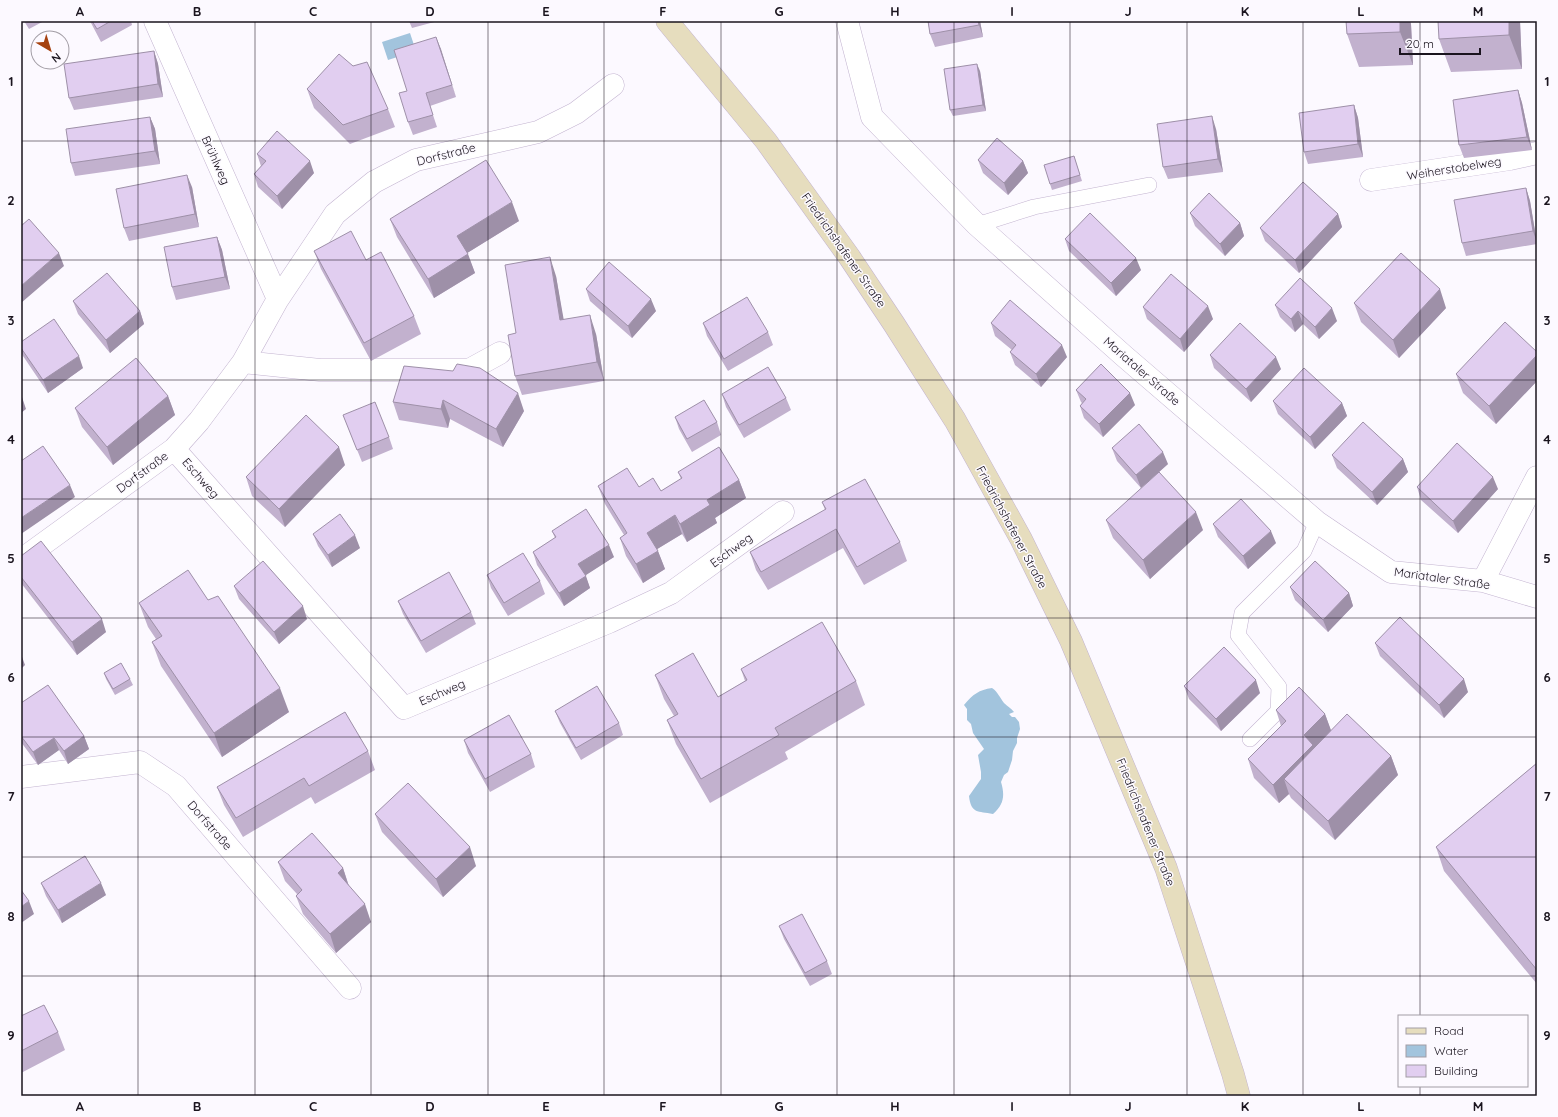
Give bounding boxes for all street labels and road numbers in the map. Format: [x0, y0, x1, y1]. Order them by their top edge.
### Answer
street label: Brühlweg [199, 133, 233, 187]
street label: Dorfstraße [415, 139, 477, 169]
street label: Weiherstobelweg [1406, 153, 1502, 183]
street label: Friedrichshafener Straße [799, 190, 889, 310]
street label: Mariataler Straße [1100, 334, 1184, 409]
street label: Dorfstraße [113, 448, 171, 496]
street label: Eschweg [179, 455, 223, 501]
street label: Friedrichshafener Straße [973, 463, 1051, 591]
street label: Eschweg [707, 530, 755, 570]
street label: Mariataler Straße [1393, 564, 1491, 592]
street label: Eschweg [417, 676, 467, 708]
street label: Friedrichshafener Straße [1113, 756, 1179, 888]
street label: Dorfstraße [185, 797, 236, 853]

